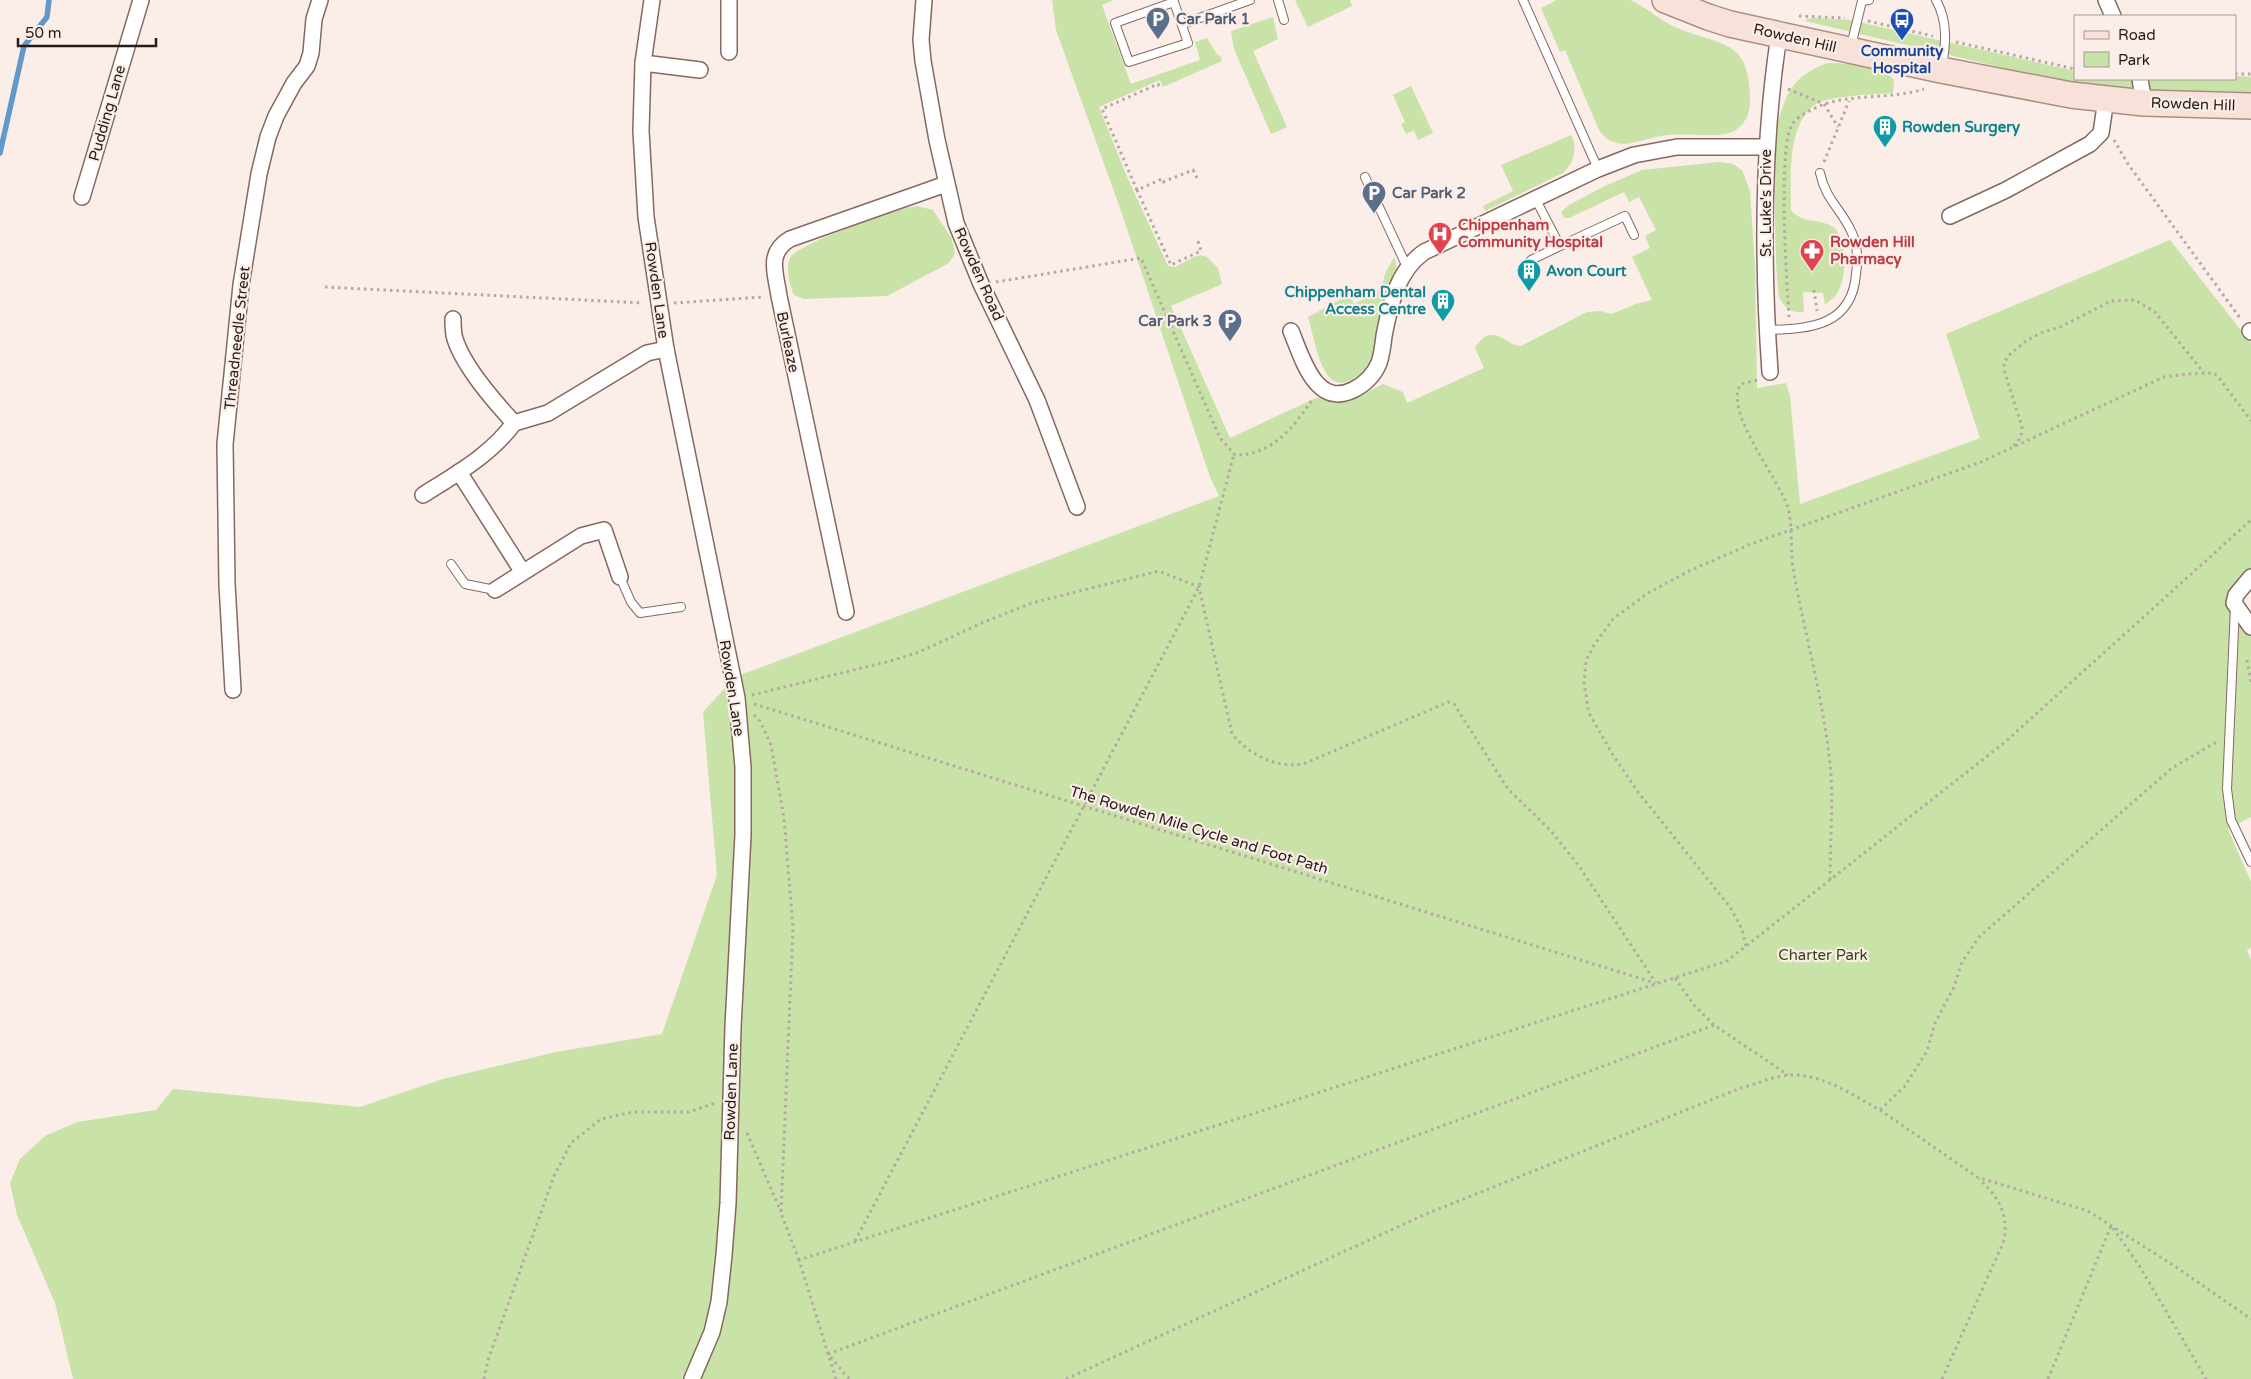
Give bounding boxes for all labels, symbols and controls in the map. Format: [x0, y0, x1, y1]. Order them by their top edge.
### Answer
parking icon: Car Park 1 [1145, 6, 1171, 40]
bus stop icon: Community Hospital [1889, 7, 1915, 41]
place label: Car Park 1 [1176, 10, 1250, 28]
scale bar [18, 15, 155, 47]
legend [2074, 15, 2236, 80]
street label: Rowden Hill [1752, 20, 1838, 56]
text: 50 m [25, 24, 62, 42]
text: Road [2118, 26, 2156, 44]
place label: Community Hospital [1861, 42, 1943, 78]
text: Park [2118, 51, 2150, 69]
street label: Pudding Lane [85, 63, 129, 163]
street label: Rowden Hill [2150, 94, 2236, 114]
building icon: Rowden Surgery [1872, 114, 1898, 148]
place label: Rowden Surgery [1902, 118, 2020, 137]
street label: St. Luke's Drive [1757, 149, 1775, 257]
parking icon: Car Park 2 [1361, 180, 1387, 214]
place label: Car Park 2 [1392, 184, 1466, 202]
place label: Chippenham Community Hospital [1458, 216, 1603, 252]
hospital icon: Chippenham Community Hospital [1427, 221, 1453, 255]
street label: Rowden Road [950, 225, 1008, 323]
place label: Rowden Hill Pharmacy [1830, 233, 1915, 269]
pharmacy icon: Rowden Hill Pharmacy [1799, 238, 1825, 272]
street label: Rowden Lane [641, 241, 673, 339]
building icon: Avon Court [1516, 258, 1542, 292]
place label: Avon Court [1546, 262, 1627, 280]
street label: Threadneedle Street [220, 265, 254, 411]
place label: Chippenham Dental Access Centre [1285, 283, 1427, 318]
building icon: Chippenham Dental Access Centre [1430, 288, 1456, 322]
parking icon: Car Park 3 [1217, 308, 1243, 342]
street label: Burleaze [773, 310, 803, 374]
place label: Car Park 3 [1138, 312, 1212, 330]
street label: Rowden Lane [716, 639, 748, 737]
street label: The Rowden Mile Cycle and Foot Path [1068, 782, 1330, 878]
park label: Charter Park [1778, 946, 1868, 964]
street label: Rowden Lane [720, 1043, 742, 1141]

